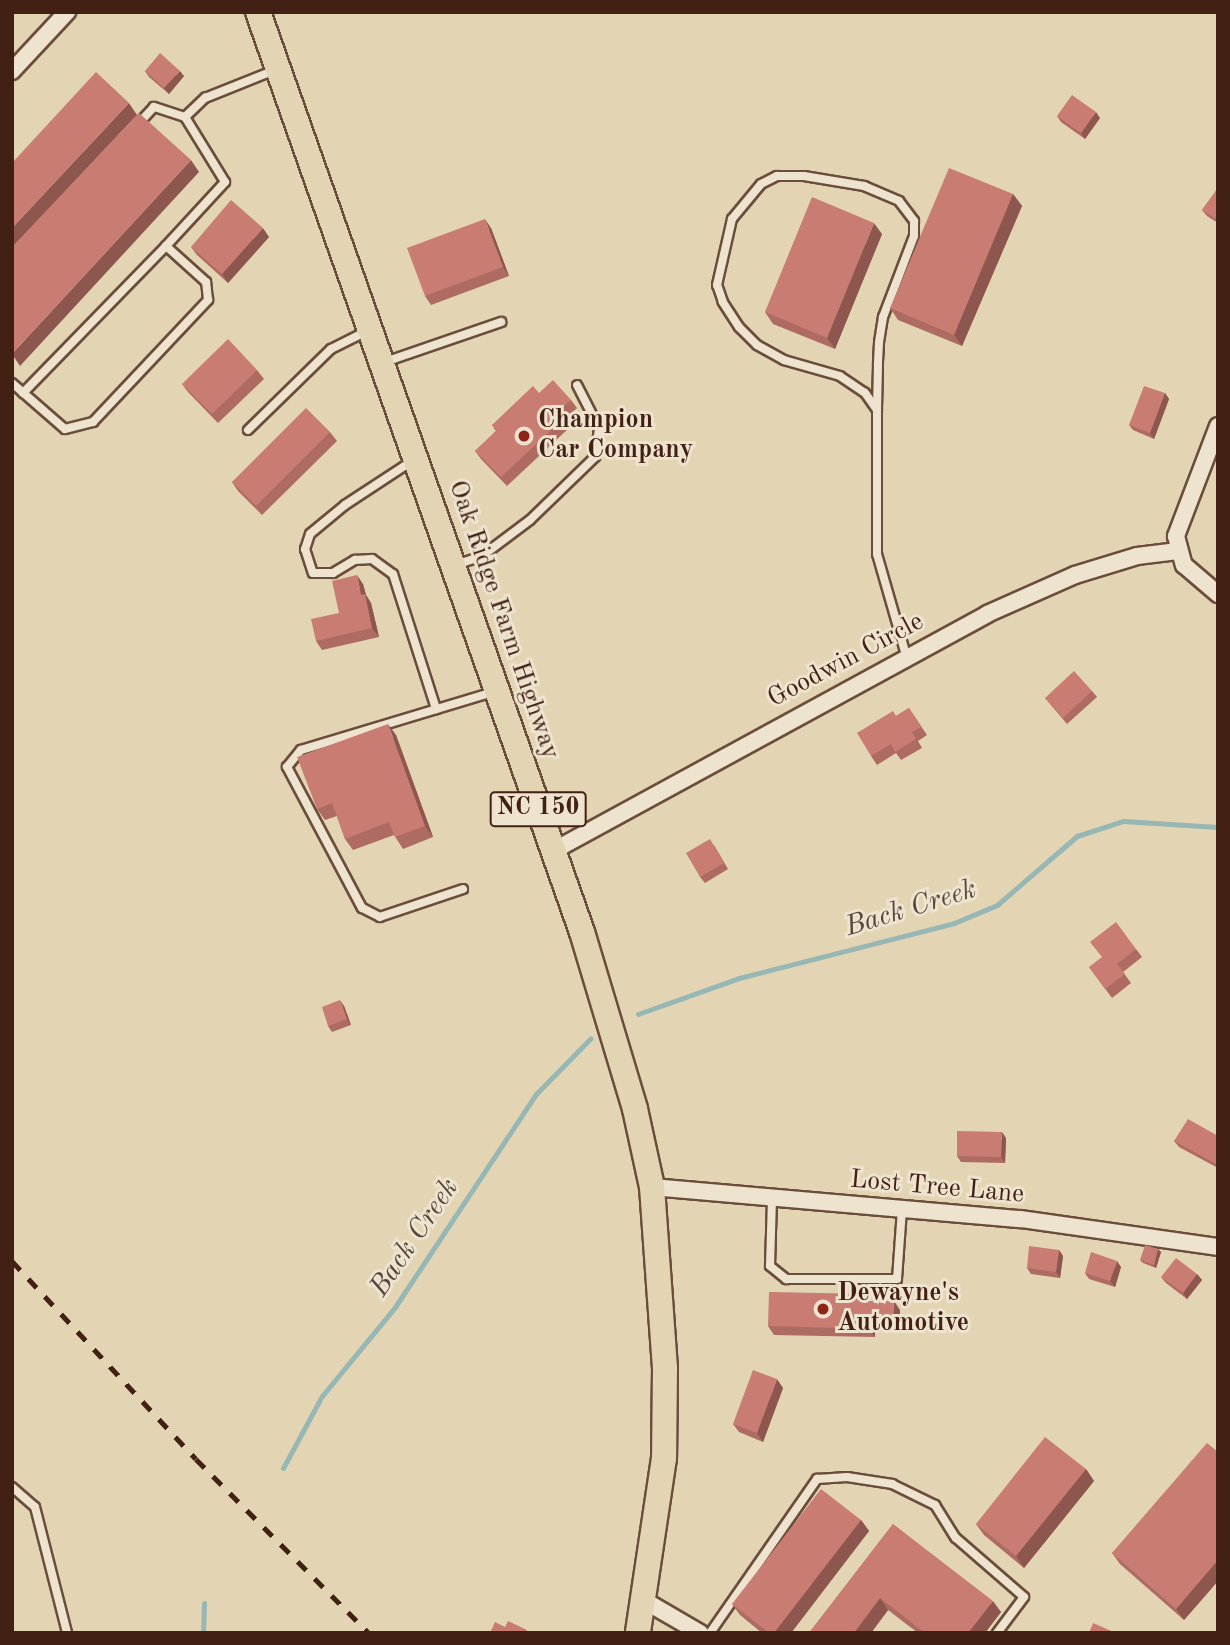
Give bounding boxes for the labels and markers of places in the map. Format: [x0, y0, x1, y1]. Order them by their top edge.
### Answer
place label: Champion Car Company [538, 405, 693, 466]
marker: Champion Car Company [516, 428, 532, 444]
place label: Dewayne's Automotive [837, 1278, 969, 1340]
marker: Dewayne's Automotive [815, 1301, 831, 1317]

